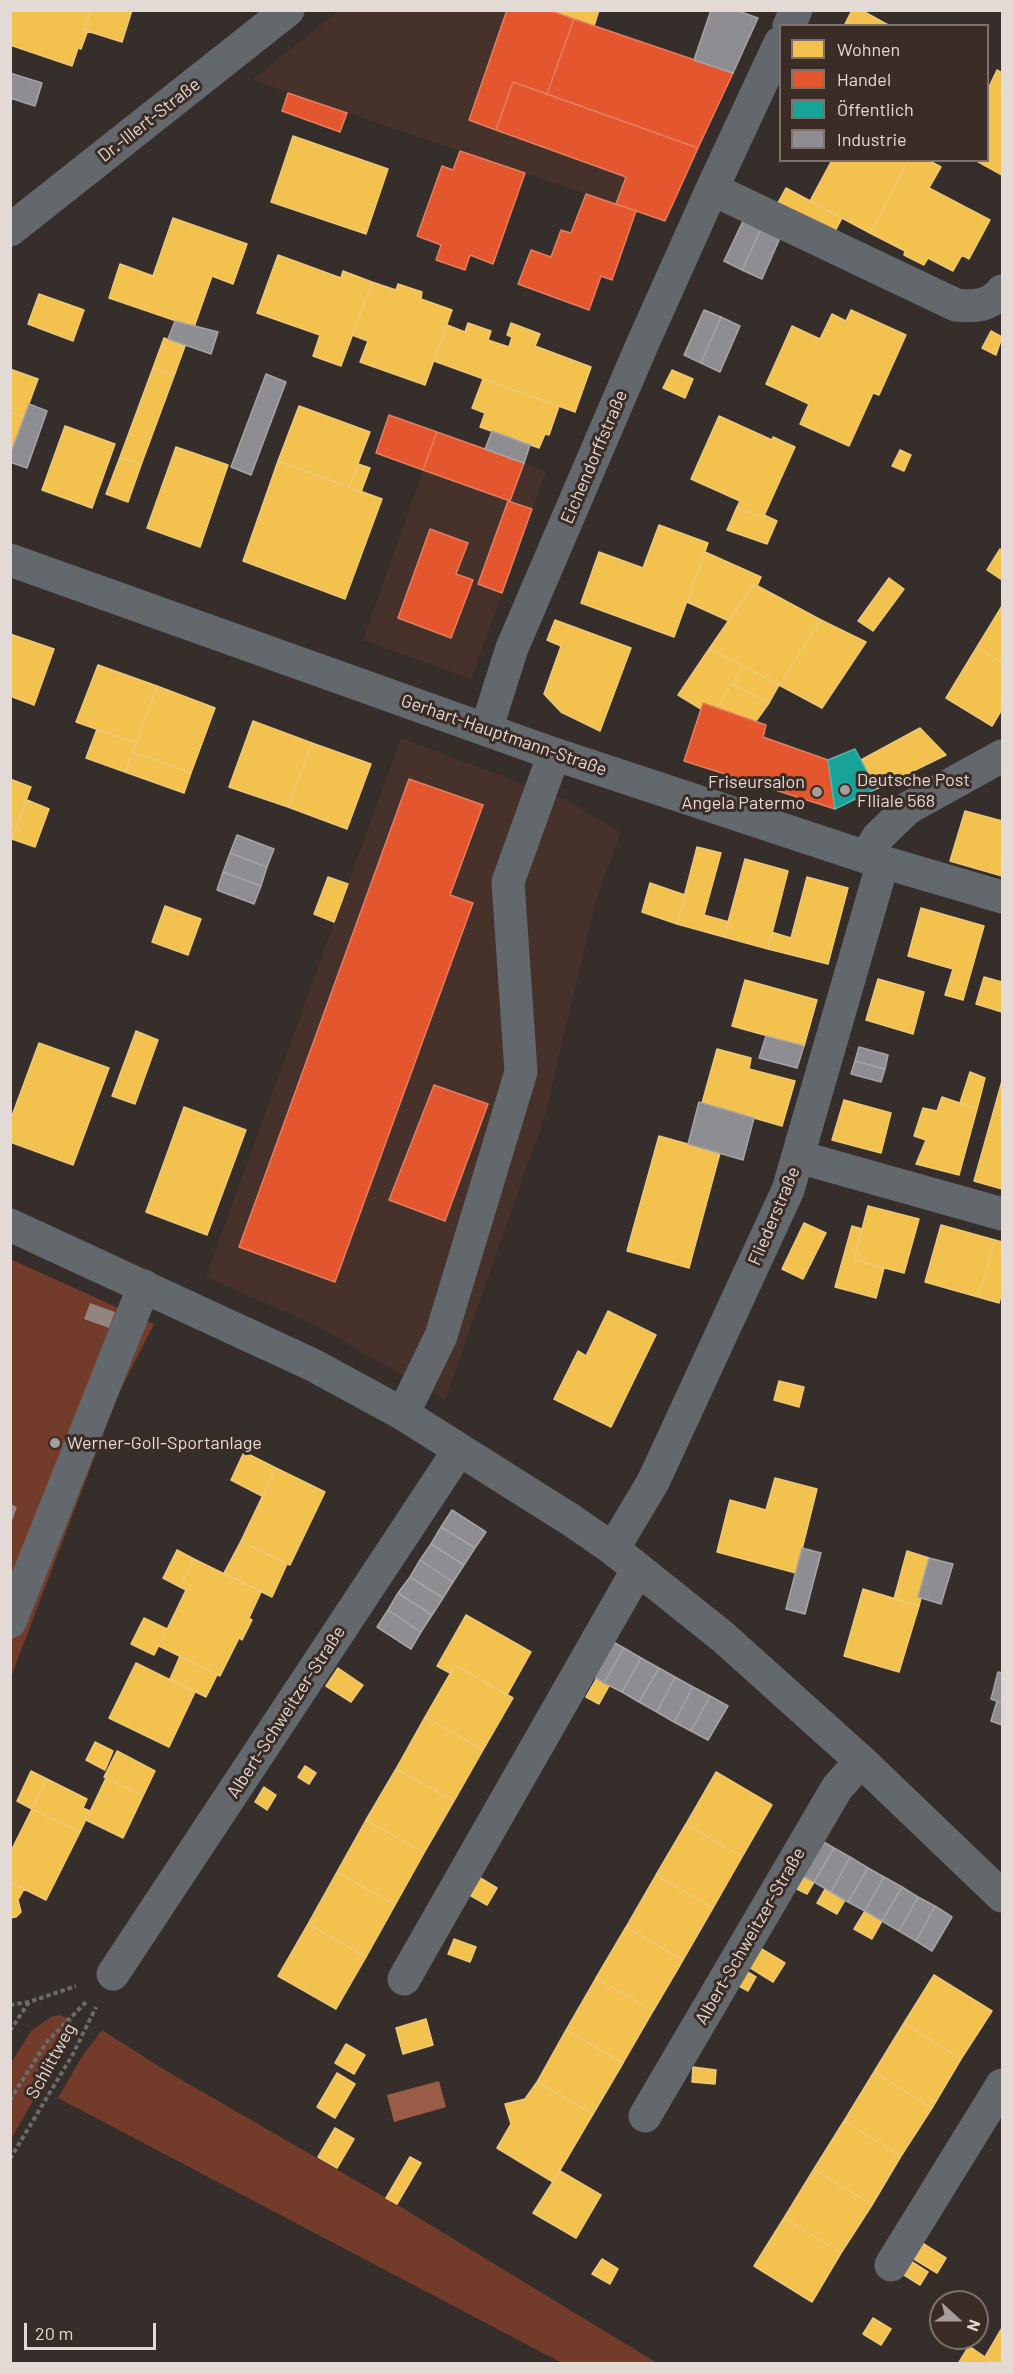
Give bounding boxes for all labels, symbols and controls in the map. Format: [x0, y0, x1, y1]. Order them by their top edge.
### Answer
legend [779, 24, 989, 162]
text: Wohnen [837, 38, 900, 60]
text: Handel [837, 68, 891, 90]
street label: Dr.-Illert-Straße [94, 73, 204, 167]
text: Öffentlich [837, 98, 914, 120]
text: Industrie [837, 128, 907, 150]
street label: Eichendorffstraße [556, 387, 632, 527]
street label: Gerhart-Hauptmann-Straße [398, 690, 610, 780]
place label: Deutsche Post FIliale 568 [857, 769, 970, 812]
place label: Friseursalon Angela Patermo [681, 771, 805, 814]
marker: Deutsche Post FIliale 568 [838, 783, 852, 797]
marker: Friseursalon Angela Patermo [810, 785, 824, 799]
street label: Fliederstraße [744, 1163, 804, 1269]
place label: Werner-Goll-Sportanlage [67, 1432, 262, 1454]
marker: Werner-Goll-Sportanlage [48, 1436, 62, 1450]
street label: Albert-Schweitzer-Straße [222, 1622, 350, 1802]
street label: Albert-Schweitzer-Straße [690, 1844, 810, 2028]
street label: Schlittweg [21, 2019, 81, 2103]
north arrow [929, 2290, 989, 2350]
scale bar [27, 2311, 159, 2349]
text: N [964, 2318, 985, 2334]
text: 20 m [35, 2322, 73, 2344]

